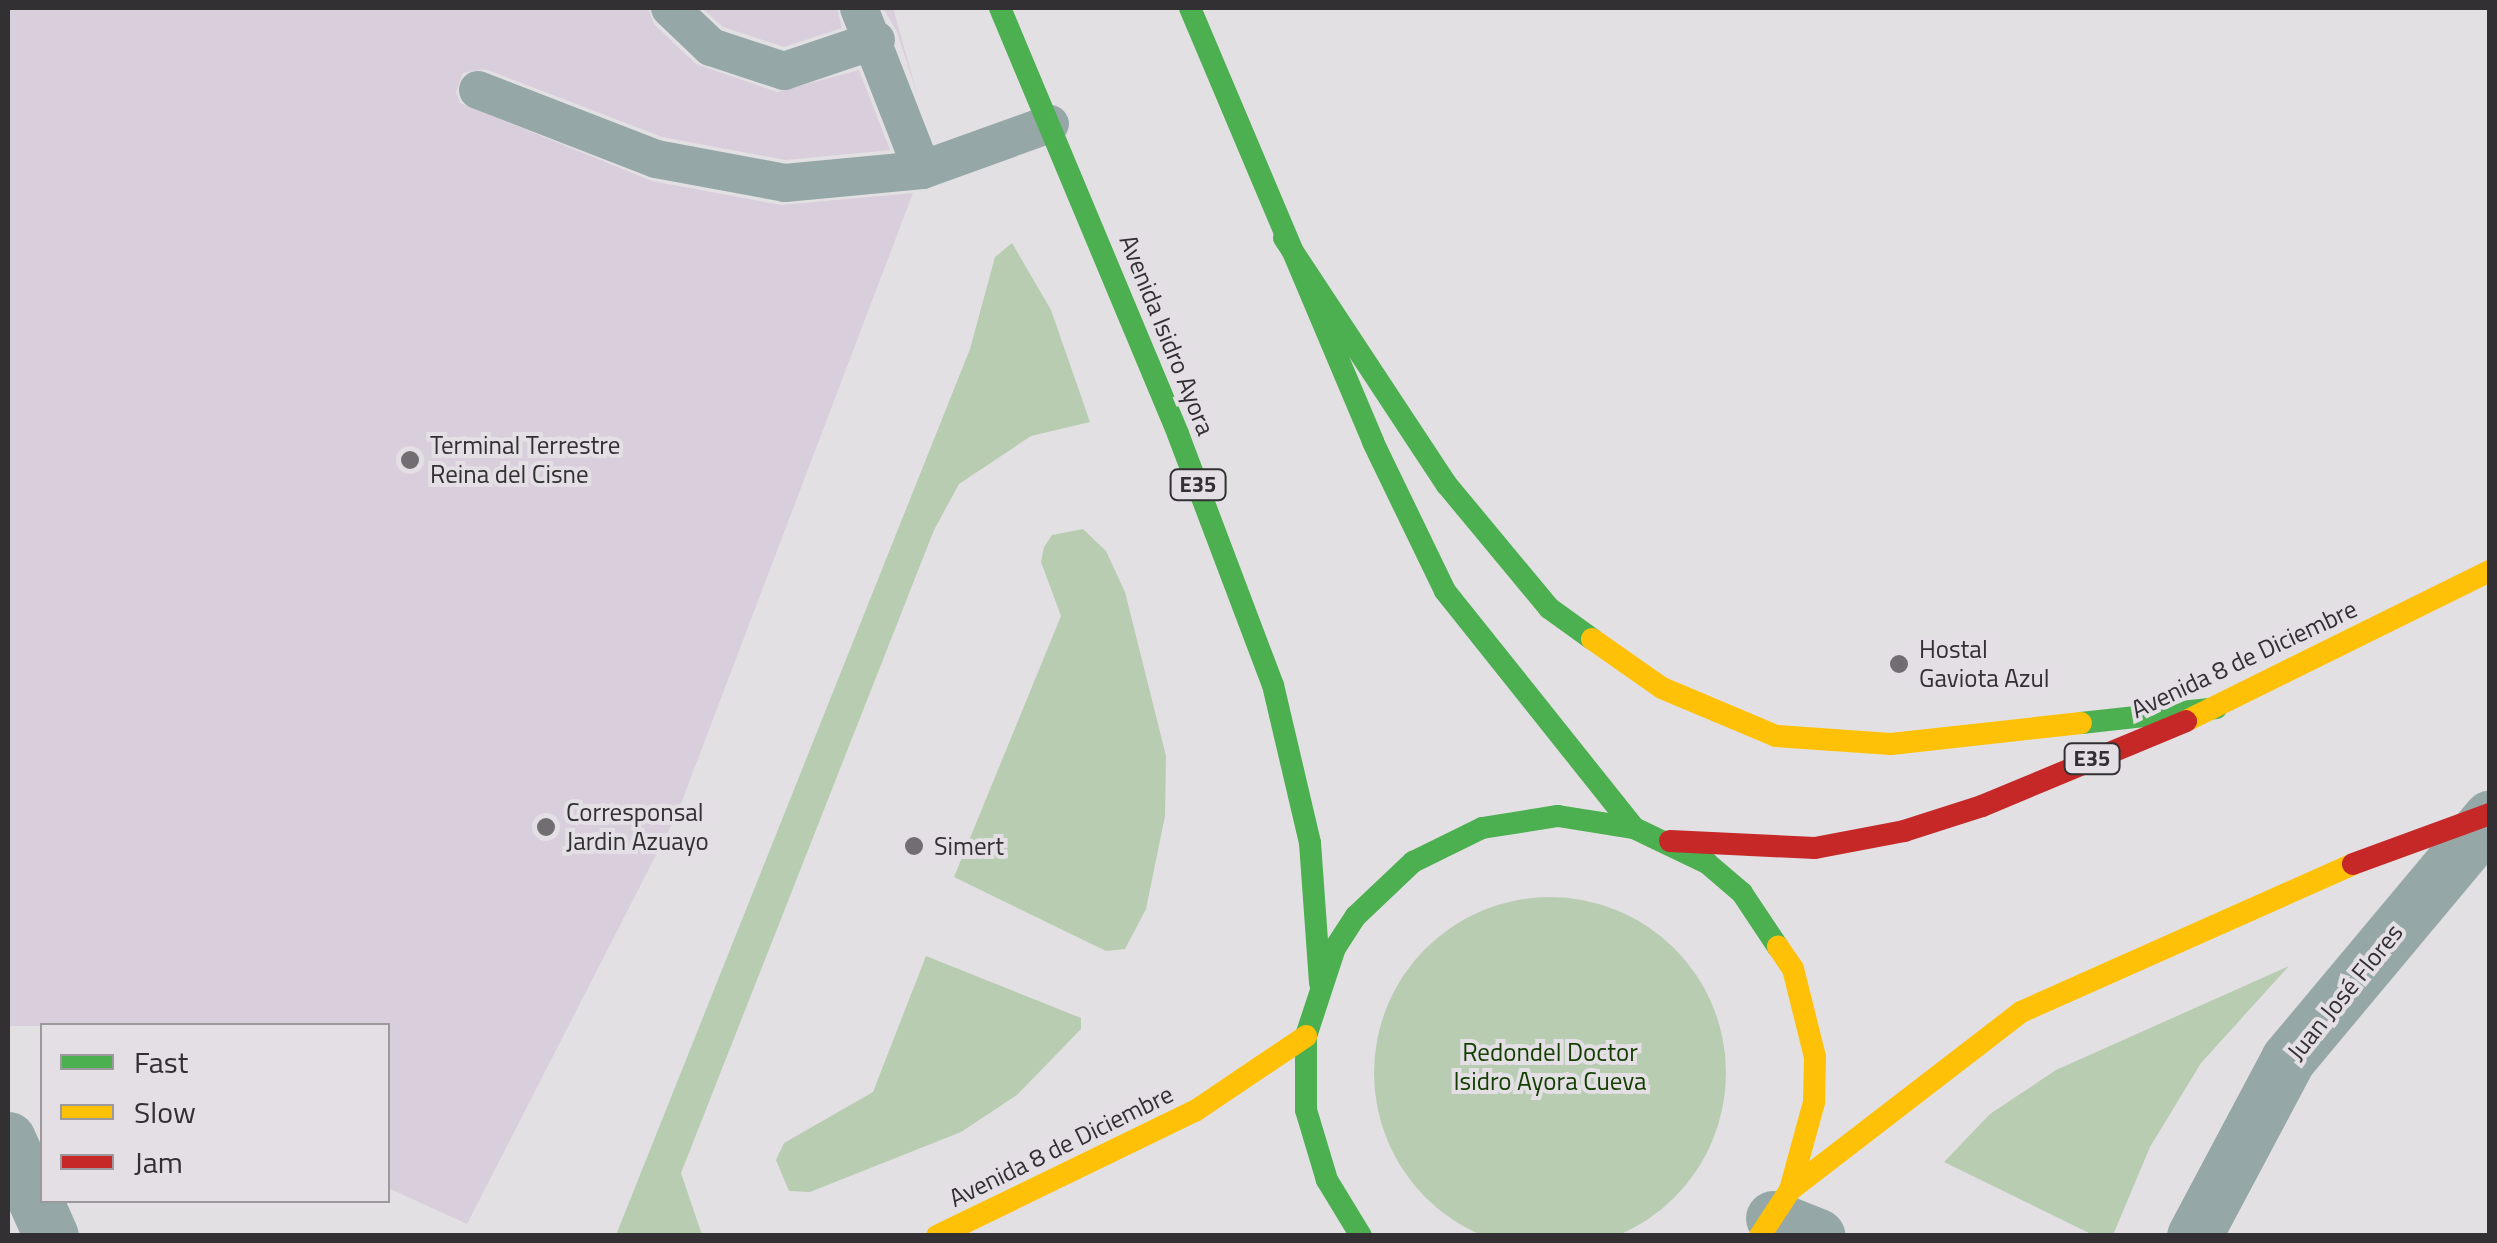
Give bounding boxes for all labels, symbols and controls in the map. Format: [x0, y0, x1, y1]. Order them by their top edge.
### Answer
street label: Avenida Isidro Ayora [1113, 231, 1221, 439]
place label: Terminal Terrestre Reina del Cisne [430, 431, 620, 490]
marker: Terminal Terrestre Reina del Cisne [399, 449, 421, 471]
road number: E35 [1168, 468, 1228, 502]
street label: Avenida 8 de Diciembre [2126, 594, 2362, 724]
place label: Hostal Gaviota Azul [1919, 635, 2050, 694]
marker: Hostal Gaviota Azul [1888, 653, 1910, 675]
road number: E35 [2062, 742, 2122, 776]
place label: Corresponsal Jardin Azuayo [566, 798, 709, 857]
marker: Corresponsal Jardin Azuayo [535, 816, 557, 838]
place label: Simert [934, 831, 1004, 861]
marker: Simert [903, 835, 925, 857]
street label: Juan José Flores [2281, 918, 2409, 1066]
legend [40, 1023, 390, 1203]
park label: Redondel Doctor Isidro Ayora Cueva [1453, 1038, 1647, 1097]
text: Fast [134, 1039, 188, 1085]
street label: Avenida 8 de Diciembre [944, 1079, 1178, 1213]
text: Slow [134, 1089, 196, 1135]
text: Jam [134, 1139, 183, 1185]

